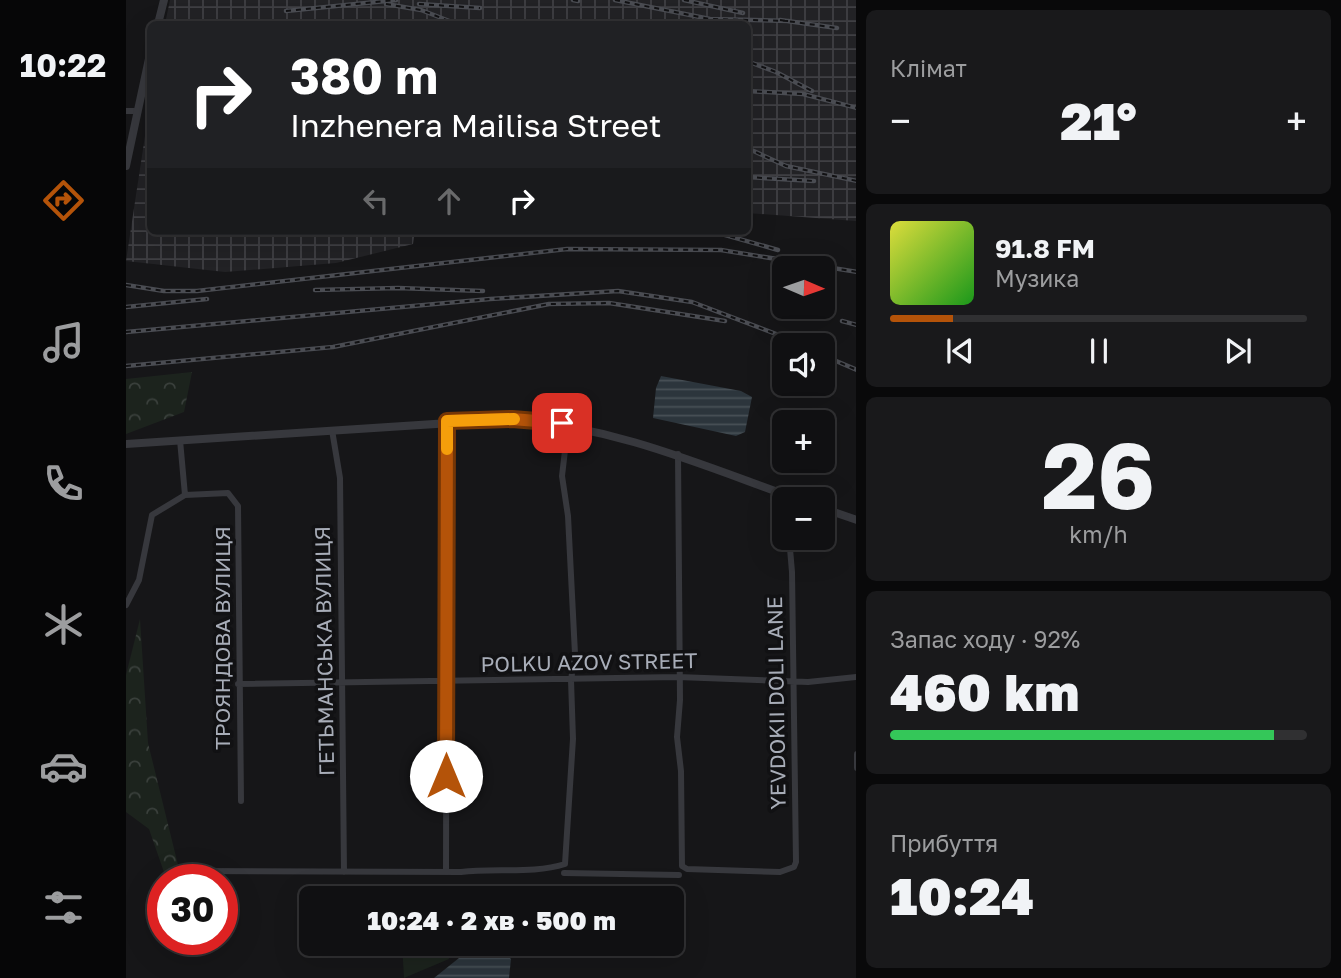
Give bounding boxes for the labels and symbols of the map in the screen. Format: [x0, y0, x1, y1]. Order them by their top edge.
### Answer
north arrow [772, 256, 835, 318]
pin [532, 393, 592, 453]
street label: ТРОЯНДОВА ВУЛИЦЯ [209, 526, 235, 750]
street label: ГЕТЬМАНСЬКА ВУЛИЦЯ [309, 526, 339, 776]
street label: YEVDOKII DOLI LANE [761, 596, 791, 810]
street label: POLKU AZOV STREET [480, 647, 698, 677]
position arrow [409, 739, 483, 813]
speed limit sign: 30 [147, 864, 238, 955]

